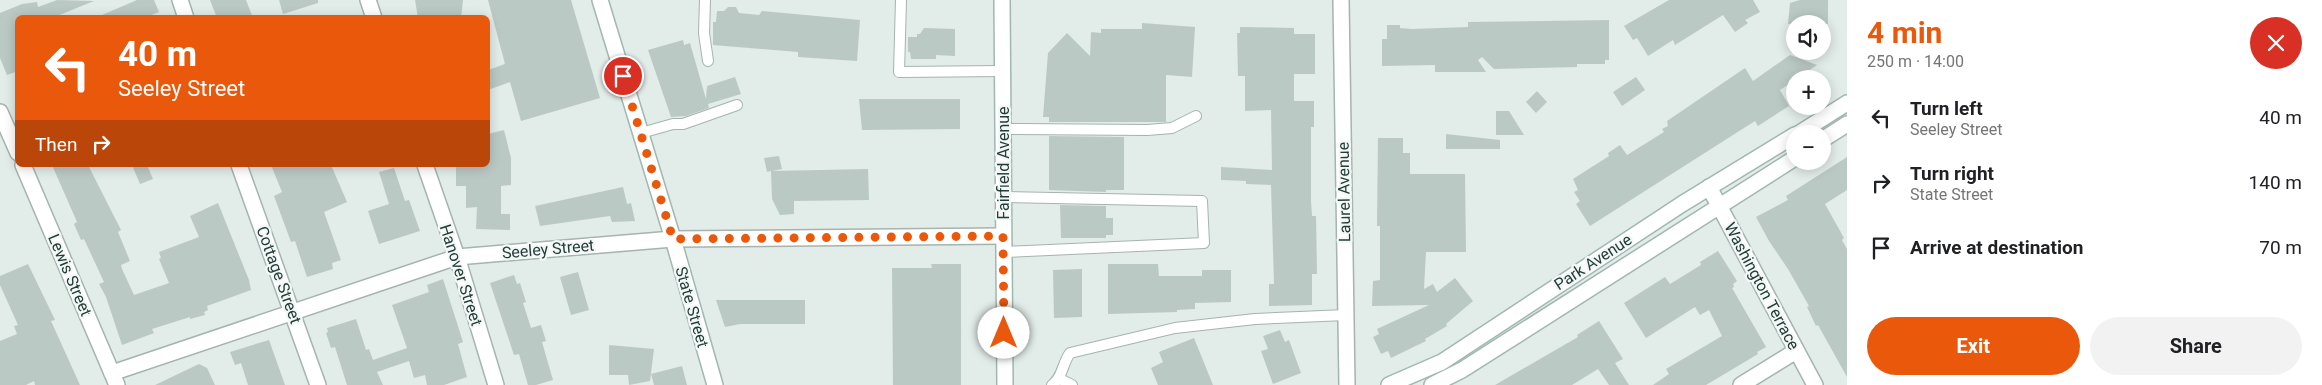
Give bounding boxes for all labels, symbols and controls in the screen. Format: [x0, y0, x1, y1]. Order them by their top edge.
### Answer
map controls [1786, 15, 1831, 170]
button: sound [1786, 15, 1831, 60]
text: 4 min [1867, 15, 1942, 50]
button: close [2250, 17, 2302, 69]
text: 40 m [118, 34, 197, 75]
icon: left [35, 35, 100, 100]
text: 250 m · 14:00 [1867, 52, 1964, 71]
pin [602, 55, 644, 97]
icon: arrive [609, 62, 637, 90]
button: + [1786, 70, 1831, 115]
text: Seeley Street [118, 76, 245, 101]
text: Turn left [1910, 97, 1983, 120]
icon: left [1867, 104, 1895, 132]
street label: Fairfield Avenue [994, 106, 1013, 220]
text: 40 m [2259, 106, 2302, 129]
text: Seeley Street [1910, 120, 2003, 139]
button: − [1786, 125, 1831, 170]
icon: right [87, 130, 115, 158]
text: Then [35, 133, 77, 156]
street label: Laurel Avenue [1334, 142, 1354, 242]
text: Turn right [1910, 162, 1994, 185]
icon: right [1867, 169, 1895, 197]
text: 140 m [2249, 171, 2302, 194]
text: State Street [1910, 185, 1993, 204]
street label: Washington Terrace [1720, 219, 1804, 353]
street label: Hanover Street [436, 222, 486, 328]
street label: Cottage Street [253, 224, 305, 326]
street label: Park Avenue [1551, 230, 1635, 294]
street label: Lewis Street [44, 231, 96, 319]
icon: arrive [1867, 234, 1895, 262]
street label: Seeley Street [501, 236, 595, 262]
text: Arrive at destination [1910, 236, 2083, 259]
text: 70 m [2259, 236, 2302, 259]
street label: State Street [671, 264, 713, 350]
position arrow [977, 306, 1029, 358]
button: Exit [1867, 317, 2080, 375]
button: Share [2090, 317, 2302, 375]

